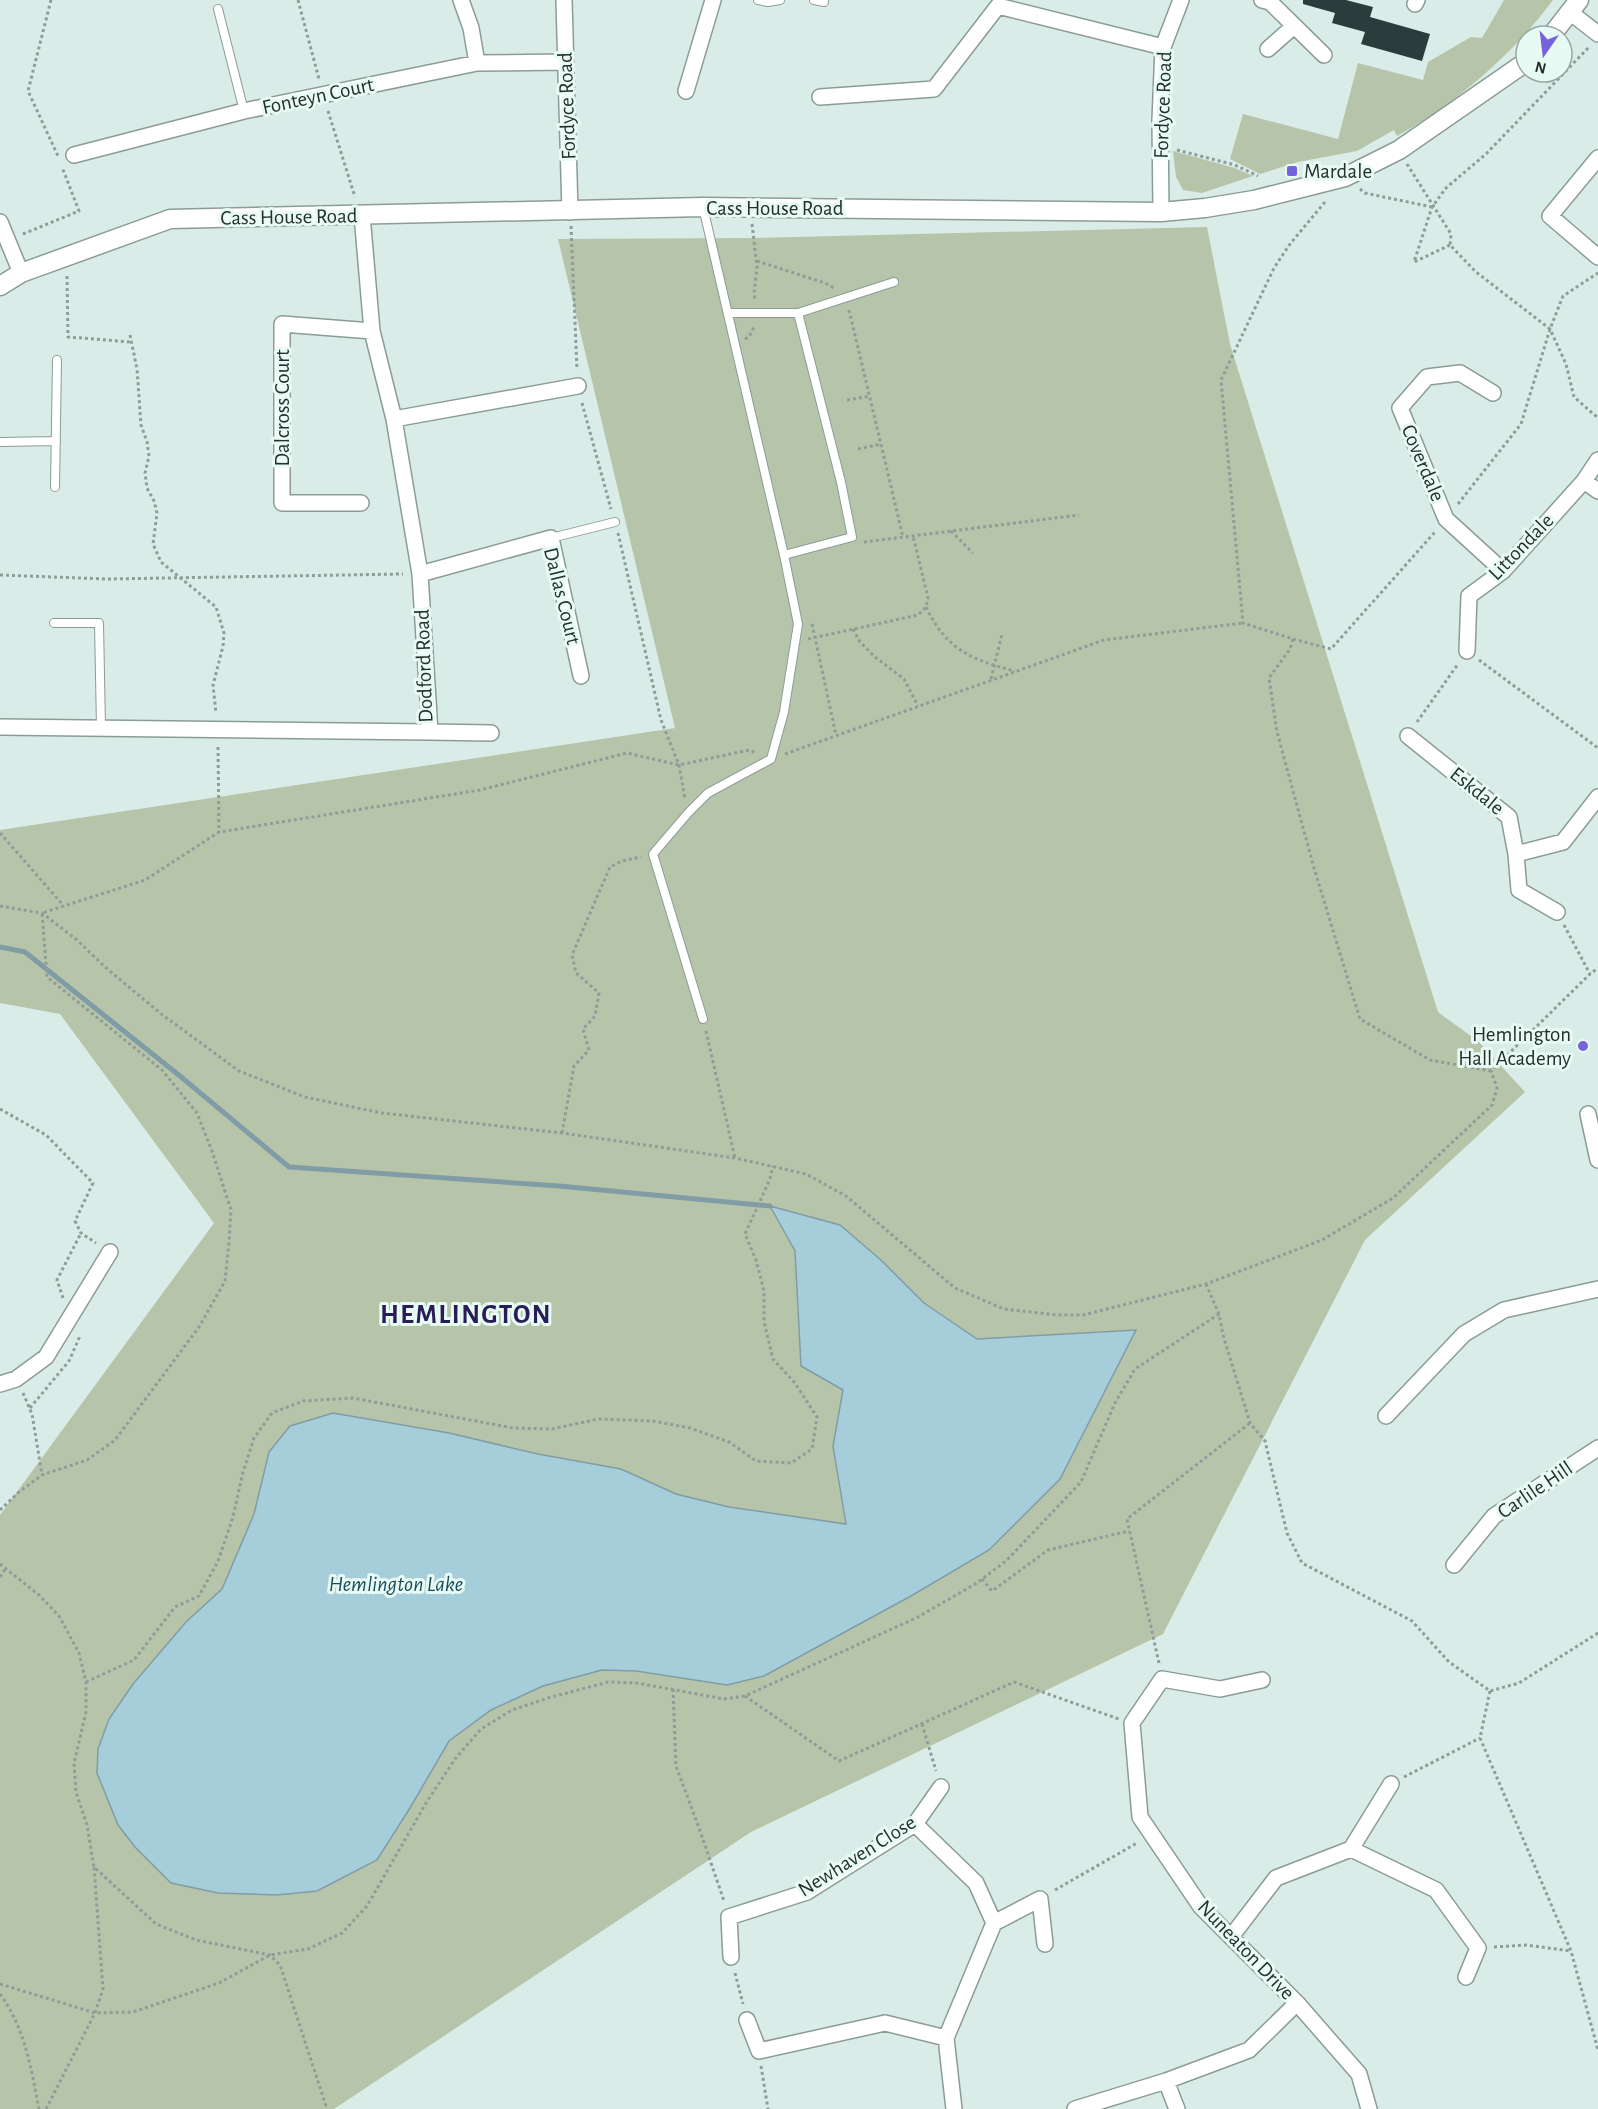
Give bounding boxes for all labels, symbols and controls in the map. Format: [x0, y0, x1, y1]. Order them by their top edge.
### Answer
north arrow [1514, 24, 1574, 84]
street label: Fordyce Road [1151, 51, 1175, 159]
street label: Fordyce Road [555, 52, 579, 160]
text: N [1533, 58, 1548, 77]
street label: Fonteyn Court [260, 74, 376, 118]
place label: Mardale [1304, 161, 1372, 182]
marker: Mardale [1285, 164, 1299, 178]
street label: Cass House Road [706, 198, 844, 219]
street label: Cass House Road [220, 205, 358, 229]
street label: Dalcross Court [272, 349, 293, 467]
street label: Coverdale [1398, 422, 1448, 504]
street label: Littondale [1485, 510, 1557, 584]
street label: Dallas Court [540, 545, 584, 647]
street label: Dodford Road [412, 609, 436, 723]
street label: Eskdale [1446, 763, 1508, 819]
place label: Hemlington Hall Academy [1458, 1024, 1571, 1069]
marker: Hemlington Hall Academy [1576, 1039, 1590, 1053]
district label: HEMLINGTON [380, 1301, 552, 1328]
street label: Carlile Hill [1494, 1457, 1576, 1523]
water label: Hemlington Lake [329, 1573, 463, 1595]
street label: Newhaven Close [794, 1811, 920, 1901]
street label: Nuneaton Drive [1194, 1896, 1298, 2004]

